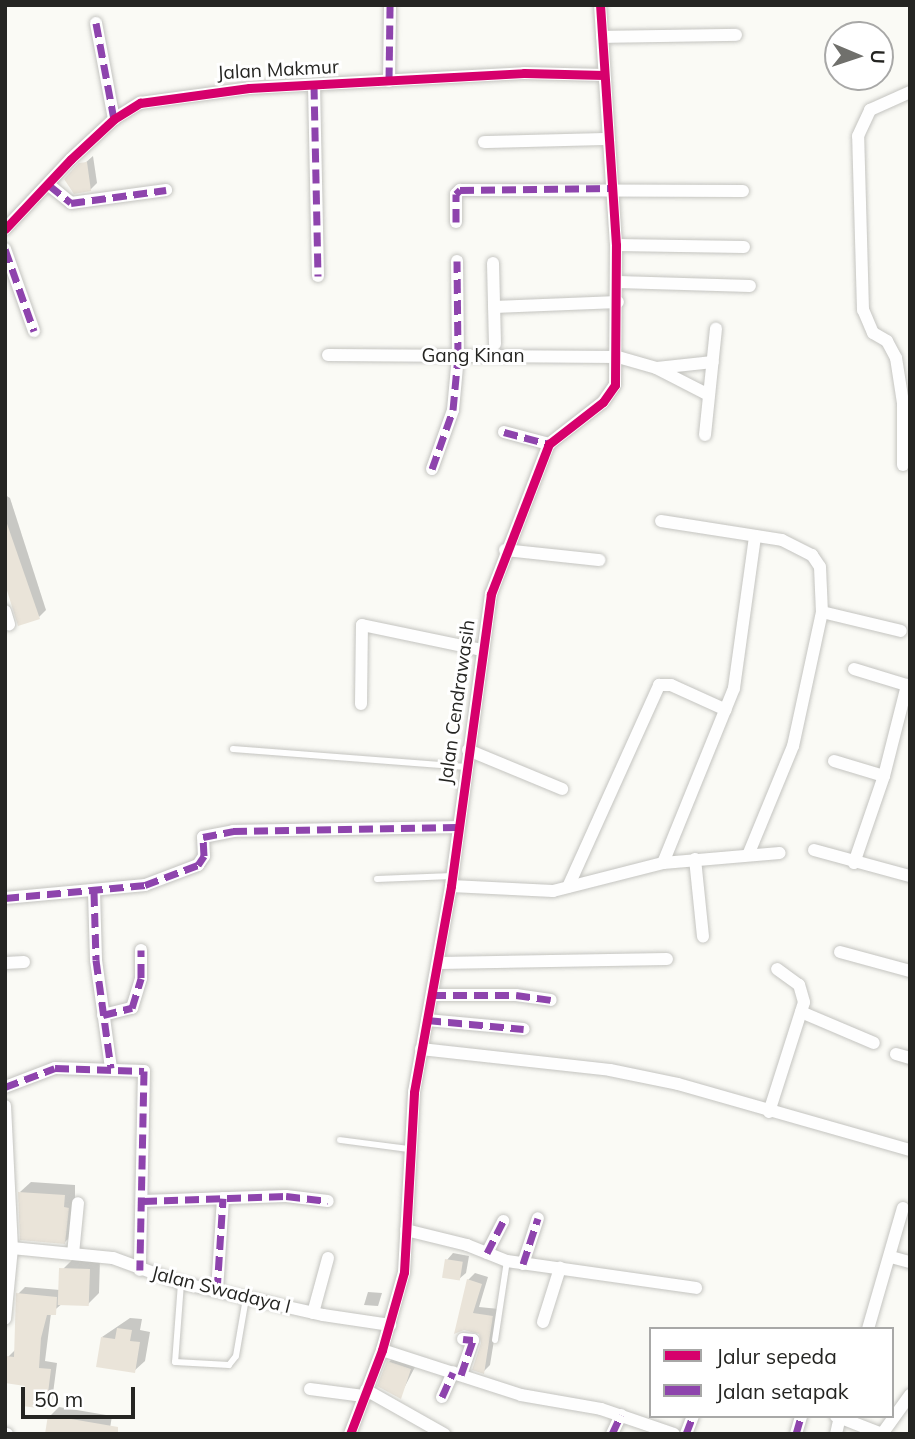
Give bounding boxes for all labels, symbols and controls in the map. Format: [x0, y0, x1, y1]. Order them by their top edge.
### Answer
north arrow [824, 21, 894, 91]
text: U [866, 49, 890, 64]
street label: Jalan Makmur [217, 55, 339, 85]
street label: Gang Kinan [421, 345, 525, 367]
street label: Jalan Cendrawasih [434, 618, 480, 786]
street label: Jalan Swadaya I [149, 1262, 293, 1318]
legend [649, 1327, 894, 1418]
text: Jalur sepeda [716, 1343, 837, 1369]
scale bar [24, 1372, 138, 1416]
text: Jalan setapak [716, 1378, 849, 1404]
text: 50 m [34, 1386, 83, 1412]

